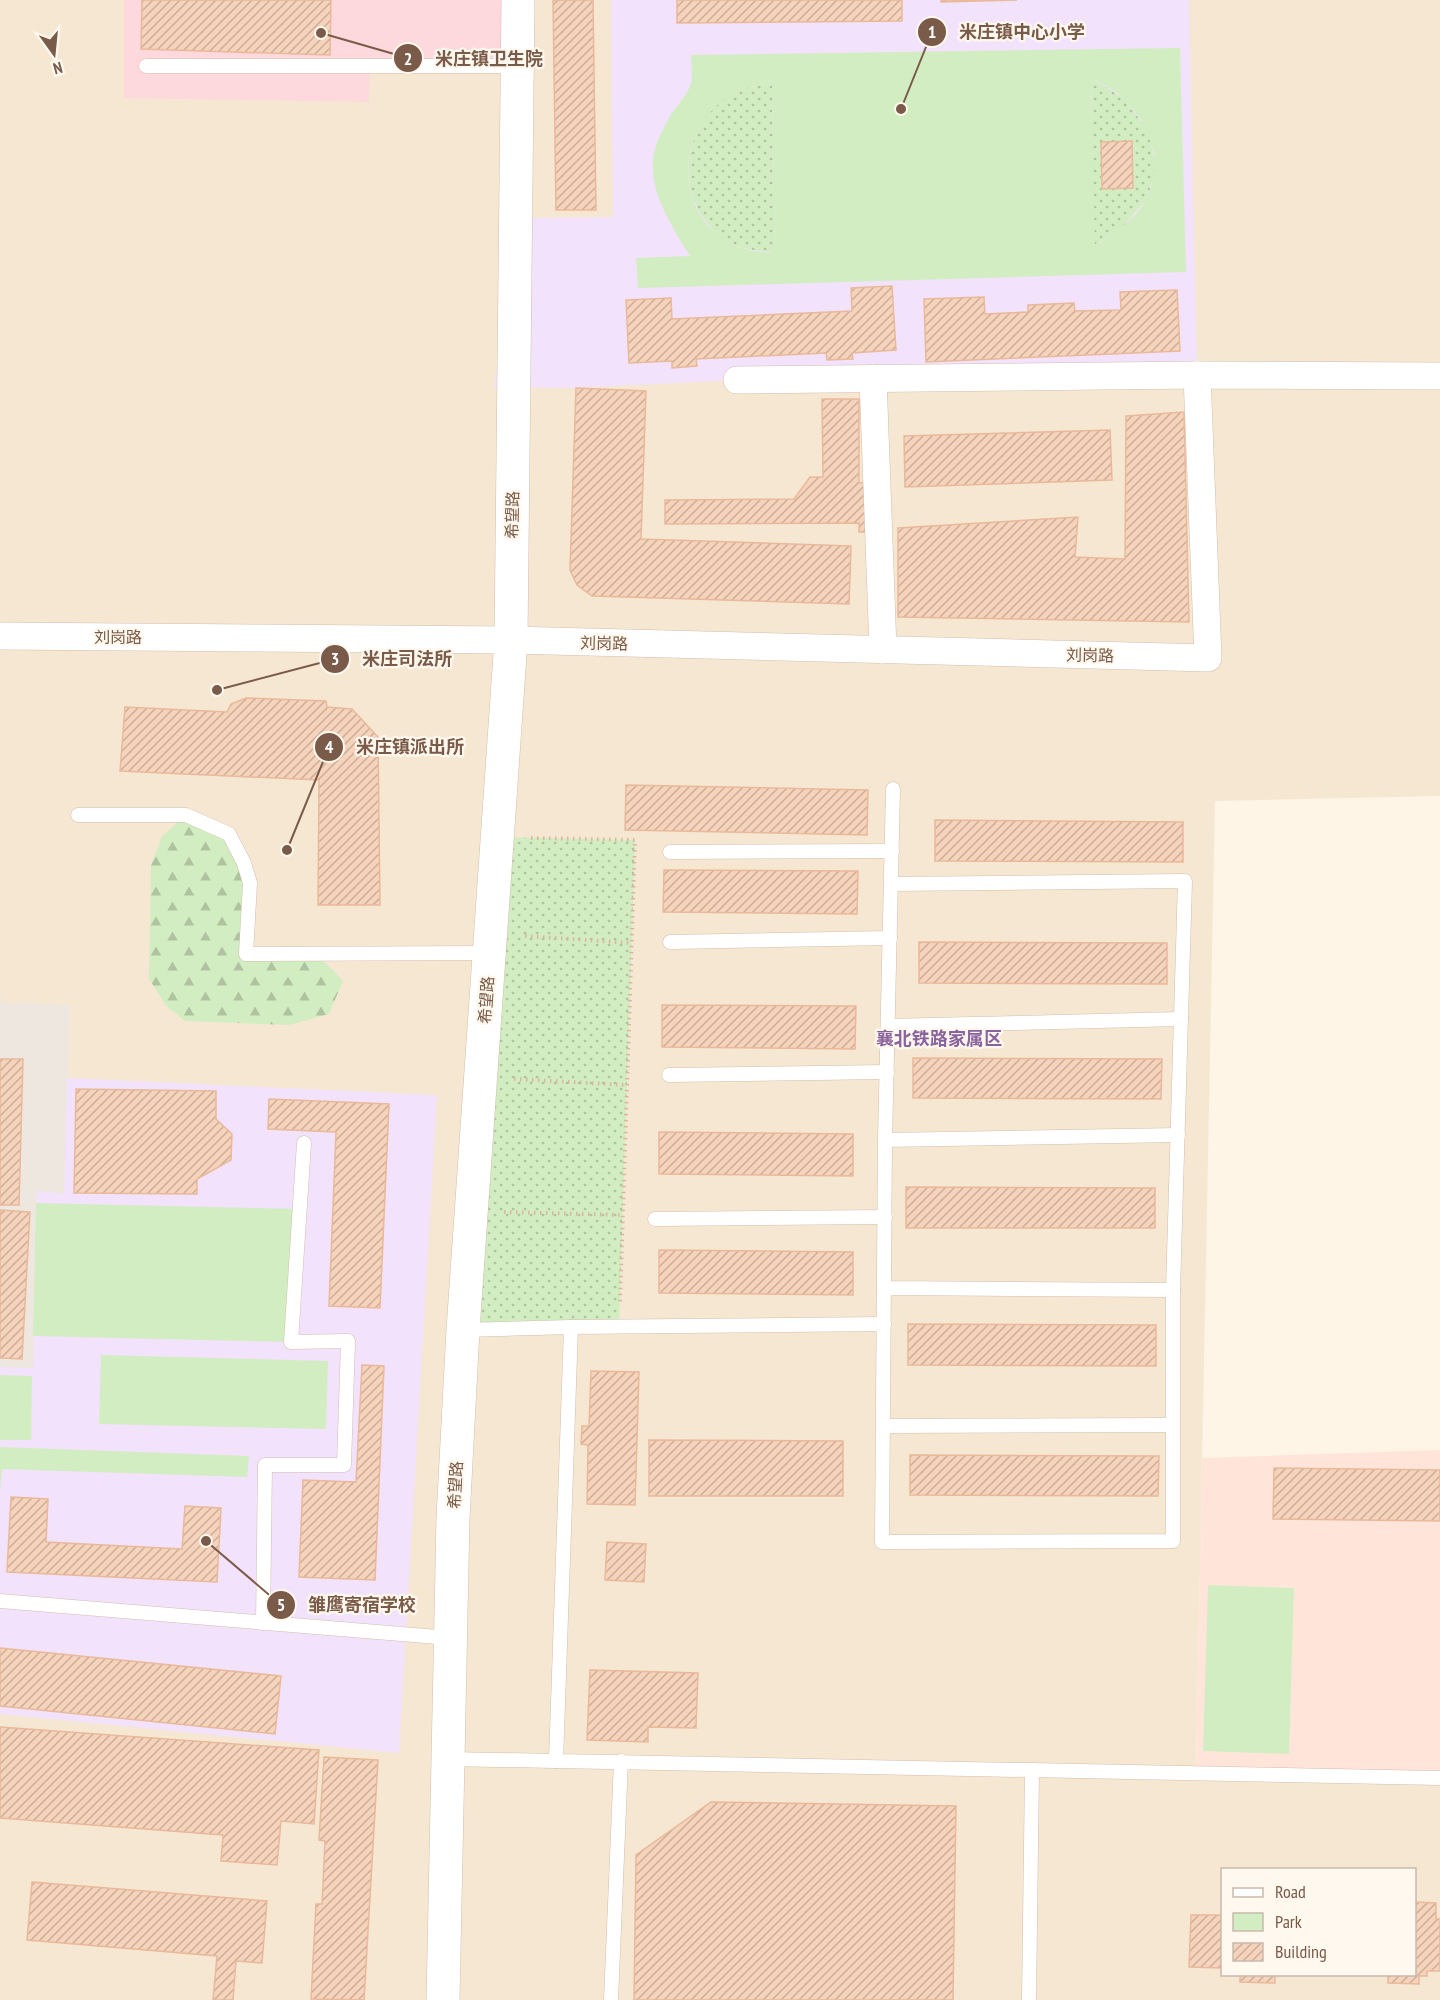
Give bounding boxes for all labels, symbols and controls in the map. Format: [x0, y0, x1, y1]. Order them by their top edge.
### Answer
callout: 米庄镇中心小学 [917, 14, 1097, 50]
text: 1 [928, 20, 936, 43]
text: 米庄镇中心小学 [959, 20, 1085, 43]
north arrow [24, 24, 84, 84]
callout: 米庄镇卫生院 [393, 40, 555, 76]
text: 2 [404, 47, 412, 70]
text: 米庄镇卫生院 [435, 47, 543, 70]
text: N [51, 58, 65, 79]
street label: 希望路 [502, 491, 522, 539]
street label: 刘岗路 [94, 627, 142, 647]
street label: 刘岗路 [580, 633, 628, 653]
callout: 米庄司法所 [320, 641, 464, 677]
street label: 刘岗路 [1066, 645, 1114, 665]
text: 3 [331, 647, 339, 670]
text: 米庄司法所 [362, 647, 452, 670]
callout: 米庄镇派出所 [314, 729, 476, 765]
text: 4 [325, 735, 334, 758]
text: 米庄镇派出所 [356, 735, 464, 758]
street label: 希望路 [474, 975, 498, 1025]
district label: 襄北铁路家属区 [876, 1027, 1002, 1050]
street label: 希望路 [444, 1461, 466, 1509]
callout: 雏鹰寄宿学校 [266, 1587, 428, 1623]
text: 5 [277, 1593, 285, 1616]
text: 雏鹰寄宿学校 [308, 1593, 416, 1616]
legend [1221, 1868, 1416, 1976]
text: Road [1275, 1880, 1306, 1903]
text: Park [1275, 1910, 1302, 1933]
text: Building [1275, 1940, 1327, 1963]

